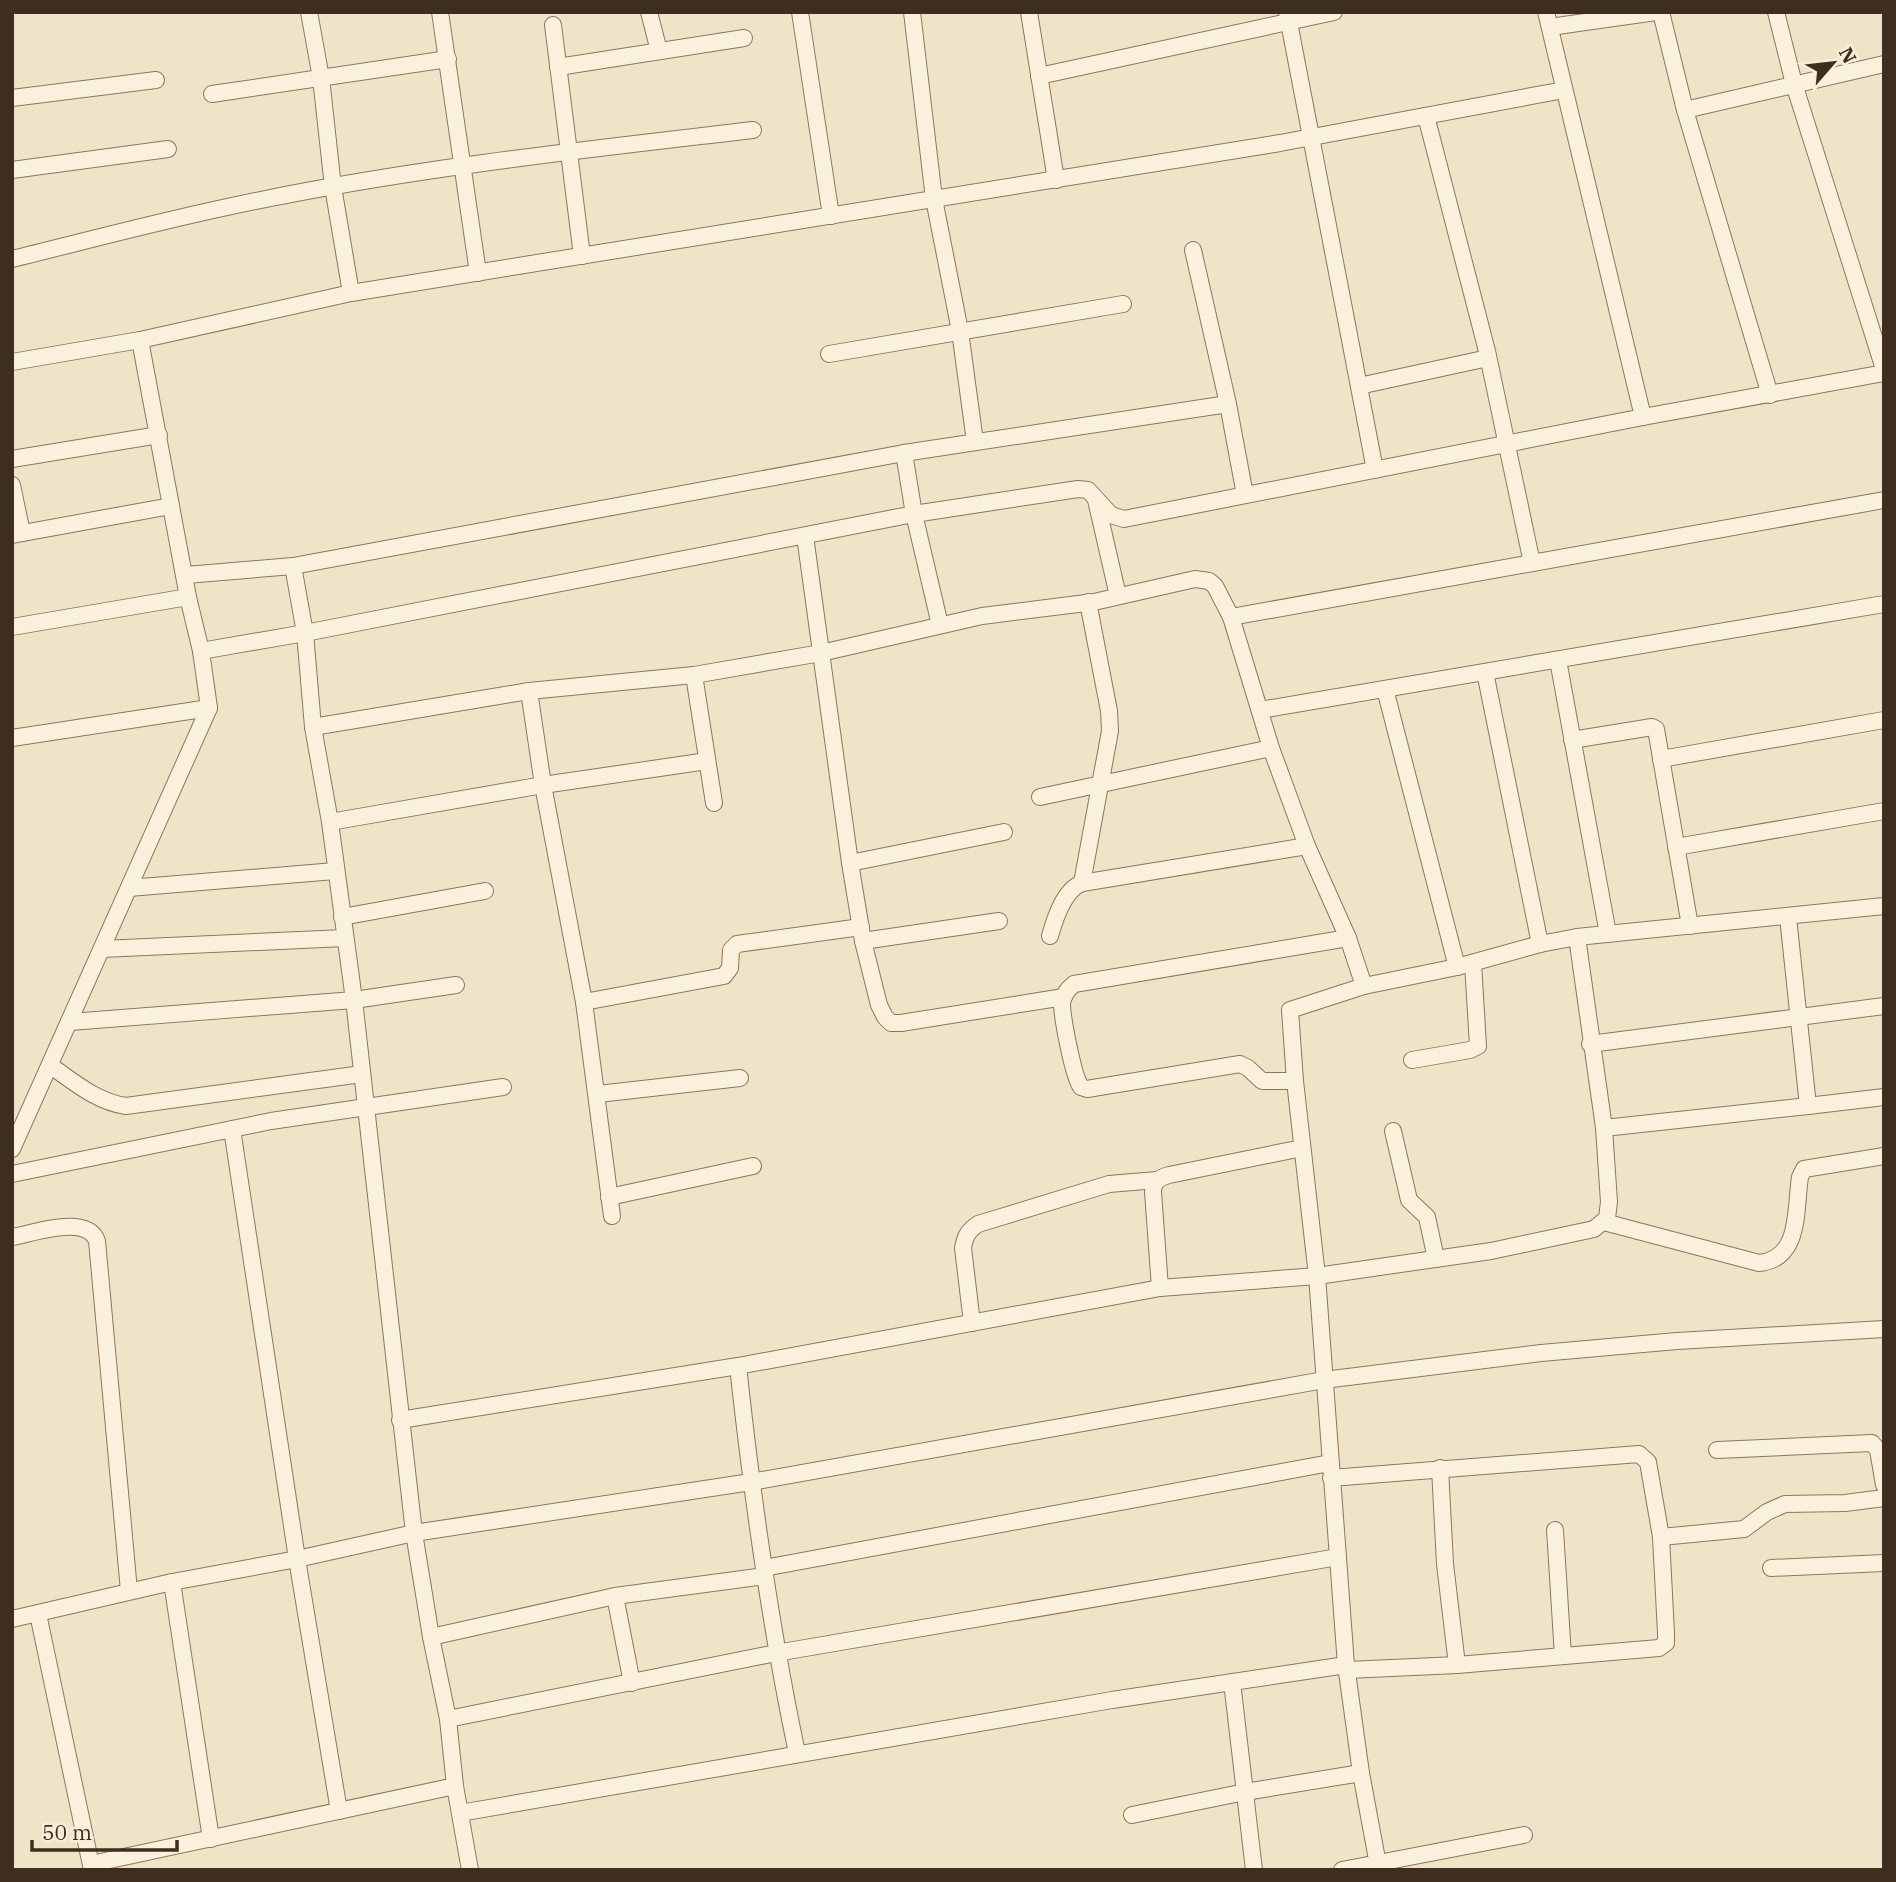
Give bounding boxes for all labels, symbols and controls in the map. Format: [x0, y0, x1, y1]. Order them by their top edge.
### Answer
north arrow [1798, 28, 1868, 98]
text: N [1834, 43, 1862, 67]
scale bar [32, 1808, 177, 1852]
text: 50 m [42, 1818, 92, 1846]

